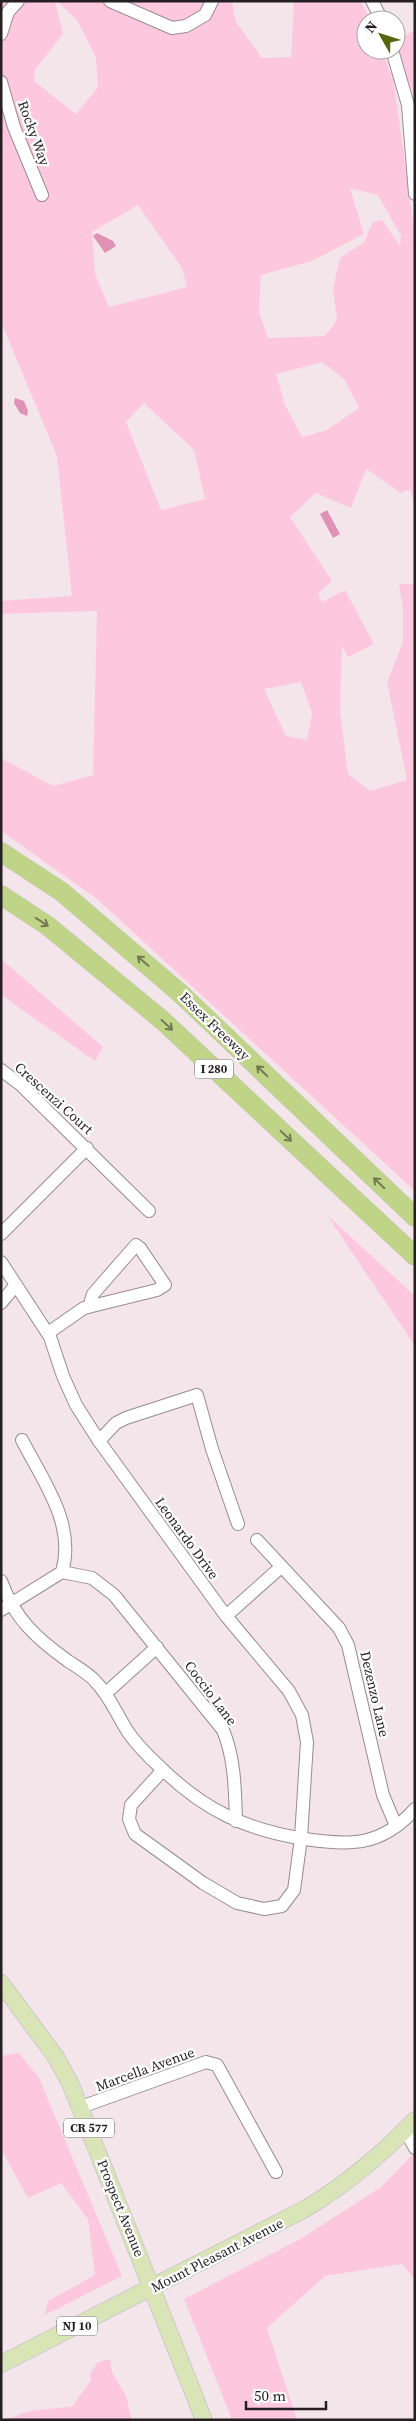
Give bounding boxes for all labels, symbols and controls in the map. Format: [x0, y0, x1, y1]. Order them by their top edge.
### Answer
north arrow [356, 10, 406, 60]
text: N [360, 17, 382, 37]
street label: Rocky Way [13, 98, 55, 169]
one-way arrow [35, 916, 49, 927]
one-way arrow [136, 955, 149, 967]
street label: Essex Freeway [175, 987, 255, 1065]
one-way arrow [161, 1019, 174, 1031]
street label: Crescenzi Court [10, 1057, 98, 1139]
road number: I 280 [195, 1060, 233, 1078]
one-way arrow [256, 1065, 268, 1077]
one-way arrow [280, 1130, 292, 1142]
one-way arrow [373, 1177, 386, 1189]
street label: Leonardo Drive [150, 1493, 224, 1583]
street label: Dezenzo Lane [355, 1649, 395, 1739]
street label: Coccio Lane [180, 1657, 242, 1729]
street label: Marcella Avenue [93, 2042, 197, 2096]
road number: CR 577 [64, 2118, 114, 2138]
street label: Prospect Avenue [92, 2156, 150, 2260]
street label: Mount Pleasant Avenue [147, 2213, 287, 2297]
road number: NJ 10 [57, 2316, 97, 2336]
scale bar [246, 2378, 326, 2410]
text: 50 m [254, 2385, 286, 2406]

